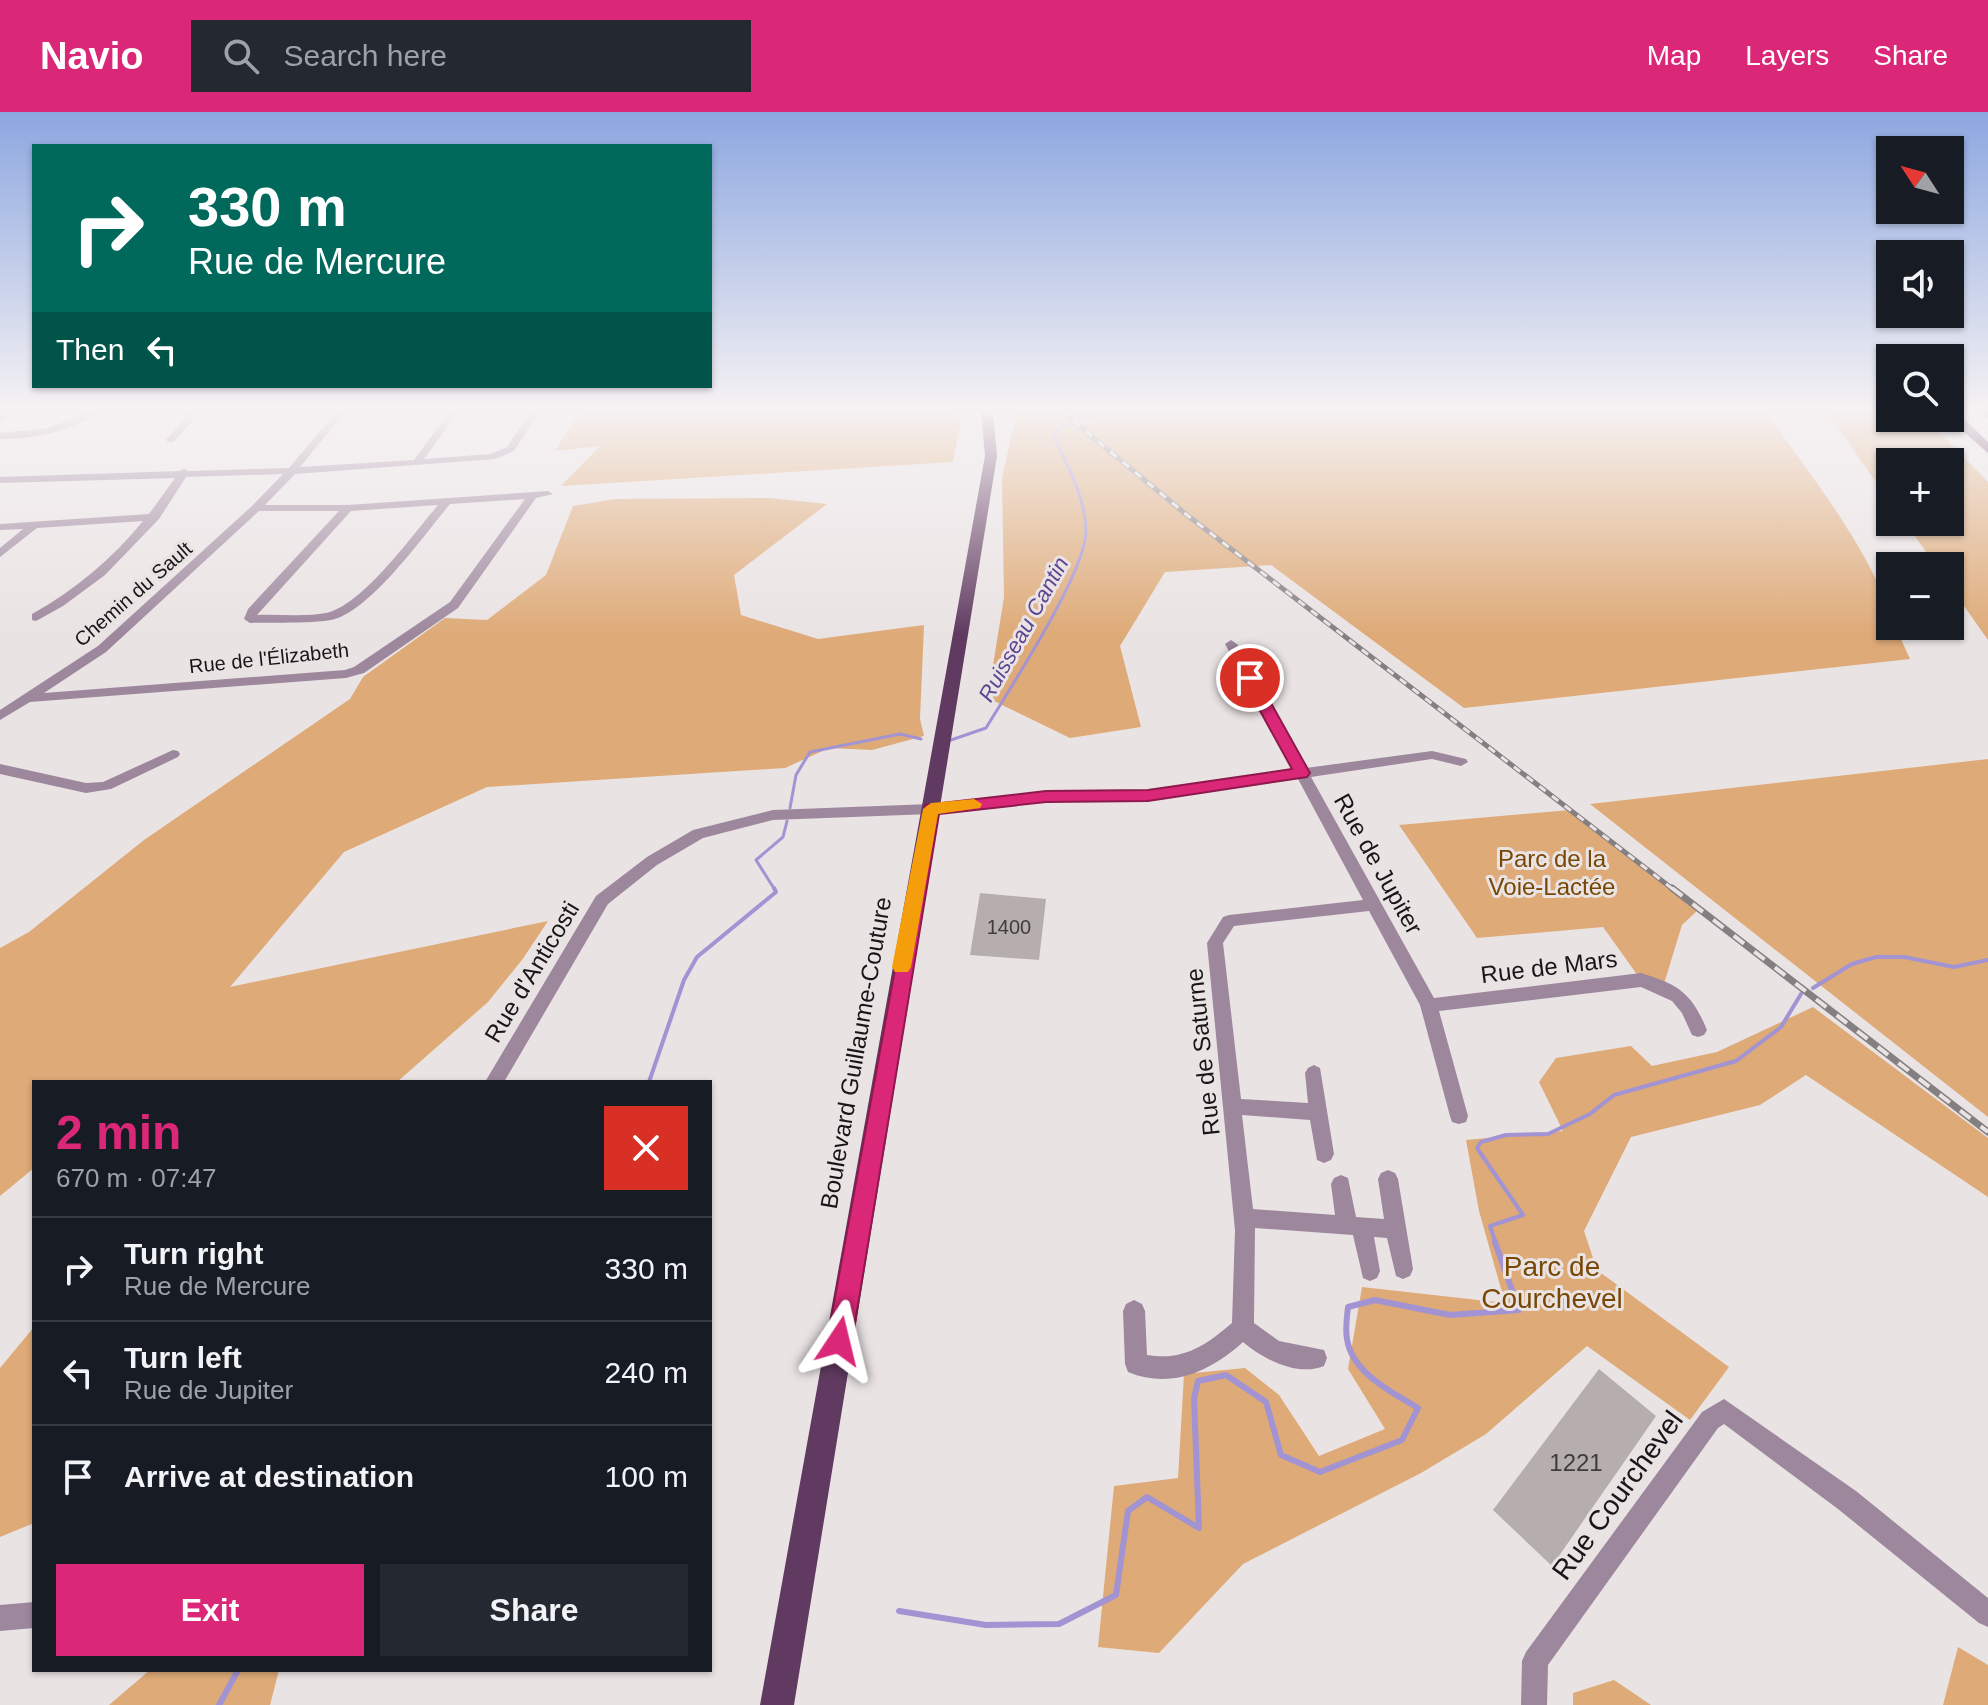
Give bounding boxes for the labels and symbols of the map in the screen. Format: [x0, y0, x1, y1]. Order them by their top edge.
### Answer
north arrow [1876, 136, 1964, 224]
street label: Chemin du Sault [70, 537, 196, 651]
water label: Ruisseau Cantin [973, 553, 1074, 706]
street label: Rue de l'Élizabeth [188, 639, 350, 677]
pin [1216, 644, 1284, 712]
street label: Rue de Jupiter [1329, 789, 1428, 939]
park label: Parc de la Voie-Lactée [1489, 845, 1615, 900]
street label: Boulevard Guillaume-Couture [815, 895, 896, 1211]
street label: Rue d'Anticosti [479, 897, 584, 1047]
house number: 1400 [987, 916, 1031, 938]
street label: Rue de Mars [1479, 945, 1619, 988]
street label: Rue de Saturne [1180, 967, 1225, 1137]
park label: Parc de Courchevel [1481, 1251, 1623, 1314]
position arrow [797, 1299, 881, 1383]
street label: Rue Courchevel [1546, 1405, 1689, 1586]
house number: 1221 [1549, 1449, 1603, 1476]

